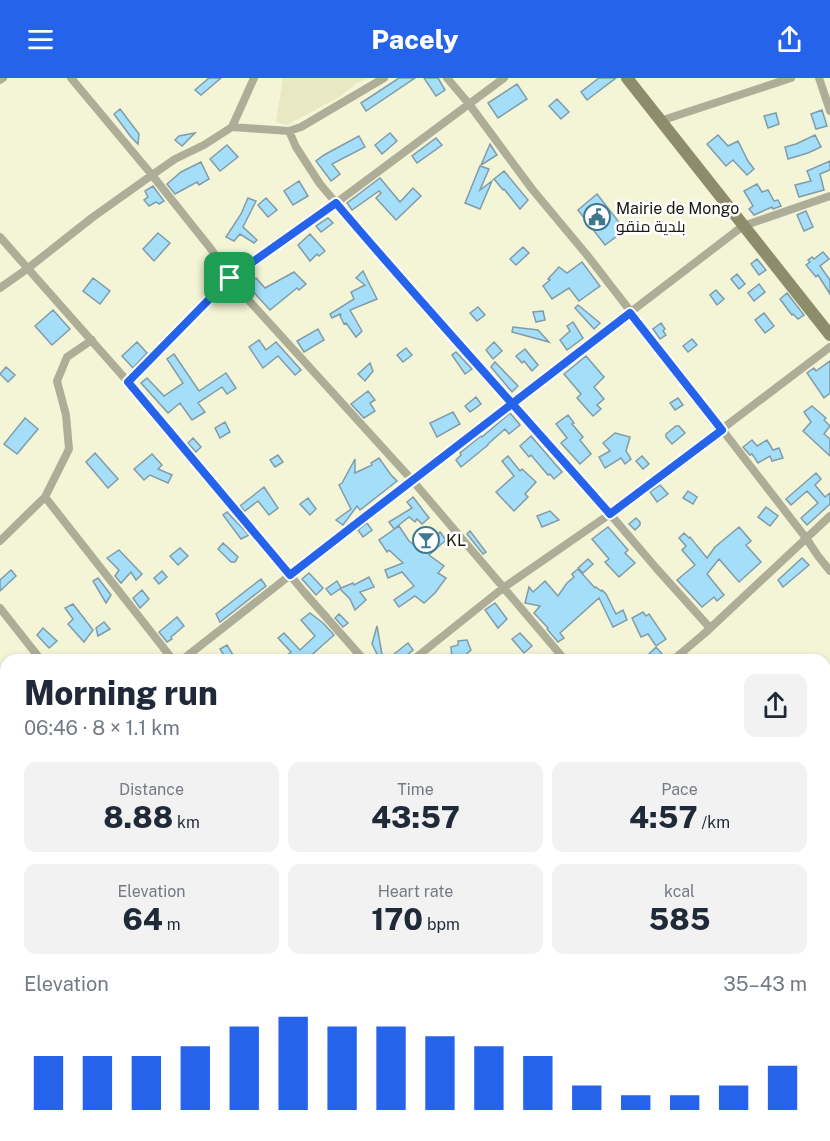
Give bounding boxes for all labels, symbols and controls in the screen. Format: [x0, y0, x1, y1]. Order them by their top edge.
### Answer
icon: menu [24, 23, 57, 56]
text: Pacely [371, 23, 459, 55]
icon: share [773, 23, 806, 56]
place label: Mairie de Mongo بلدية منقو [616, 199, 739, 236]
public building icon: Mairie de Mongo بلدية منقو [582, 202, 612, 232]
pin [204, 252, 255, 303]
icon: arrive [213, 261, 246, 294]
bar icon: KL [411, 525, 441, 555]
place label: KL [446, 531, 466, 550]
text: Morning run [24, 674, 218, 712]
button: share [744, 674, 807, 737]
text: 06:46 · 8 × 1.1 km [24, 716, 180, 740]
text: Distance [119, 780, 184, 799]
text: Time [397, 780, 434, 799]
text: Pace [661, 780, 698, 799]
text: 8.88 [103, 799, 173, 835]
text: 43:57 [371, 799, 460, 835]
text: 4:57 [629, 799, 698, 835]
text: km [173, 813, 200, 832]
text: /km [698, 813, 730, 832]
text: Elevation [118, 882, 185, 901]
text: Heart rate [378, 882, 453, 901]
text: kcal [664, 882, 695, 901]
text: 64 [122, 901, 163, 937]
text: 170 [371, 901, 423, 937]
text: 585 [649, 901, 710, 937]
text: m [163, 915, 181, 934]
text: bpm [423, 915, 460, 934]
text: Elevation [24, 972, 109, 996]
text: 35–43 m [723, 972, 807, 996]

